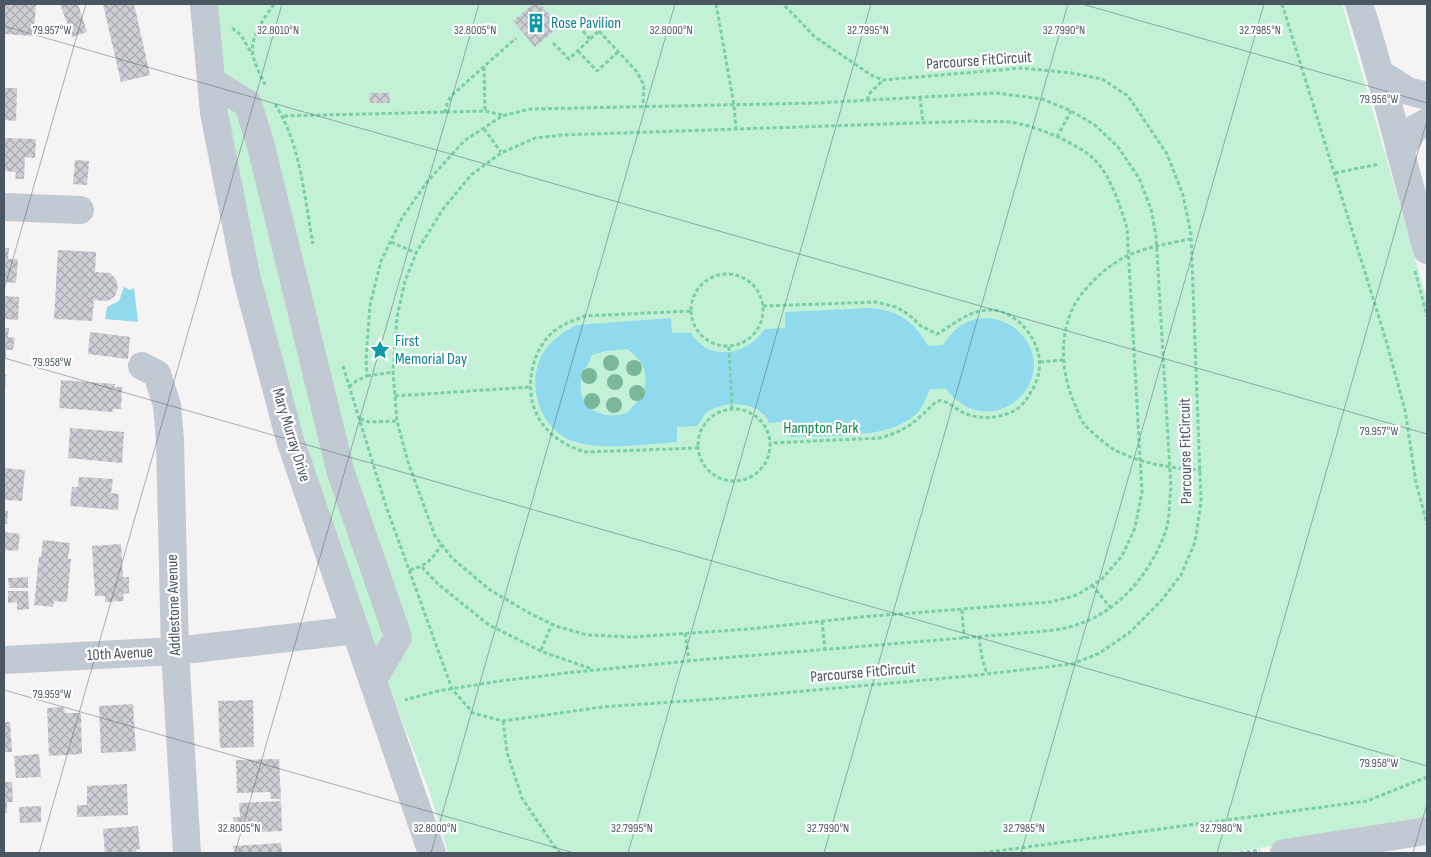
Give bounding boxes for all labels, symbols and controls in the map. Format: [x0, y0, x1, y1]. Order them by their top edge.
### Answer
building icon: Rose Pavilion [525, 12, 547, 34]
place label: Rose Pavilion [551, 14, 621, 33]
text: 79.957°W [33, 23, 71, 38]
text: 32.8010°N [257, 23, 299, 38]
text: 32.8005°N [454, 23, 496, 38]
text: 32.8000°N [649, 23, 693, 38]
text: 32.7995°N [847, 23, 889, 38]
text: 32.7990°N [1043, 23, 1085, 38]
text: 32.7985°N [1239, 23, 1281, 38]
street label: Parcourse FitCircuit [925, 48, 1033, 74]
text: 79.956°W [1360, 92, 1398, 107]
place label: First Memorial Day [395, 332, 467, 369]
place icon: First Memorial Day [369, 339, 391, 361]
text: 79.958°W [33, 355, 71, 370]
street label: Mary Murray Drive [268, 386, 314, 484]
street label: Parcourse FitCircuit [1176, 398, 1196, 504]
park label: Hampton Park [783, 419, 859, 438]
text: 79.957°W [1360, 424, 1398, 439]
street label: Addlestone Avenue [163, 554, 185, 657]
street label: 10th Avenue [86, 643, 154, 665]
street label: Parcourse FitCircuit [809, 659, 917, 687]
text: 79.959°W [33, 687, 72, 702]
text: 79.958°W [1360, 756, 1398, 771]
text: 32.8005°N [218, 821, 260, 836]
text: 32.8000°N [413, 821, 457, 836]
text: 32.7995°N [611, 821, 653, 836]
text: 32.7990°N [807, 821, 849, 836]
text: 32.7985°N [1003, 821, 1045, 836]
text: 32.7980°N [1200, 821, 1242, 836]

